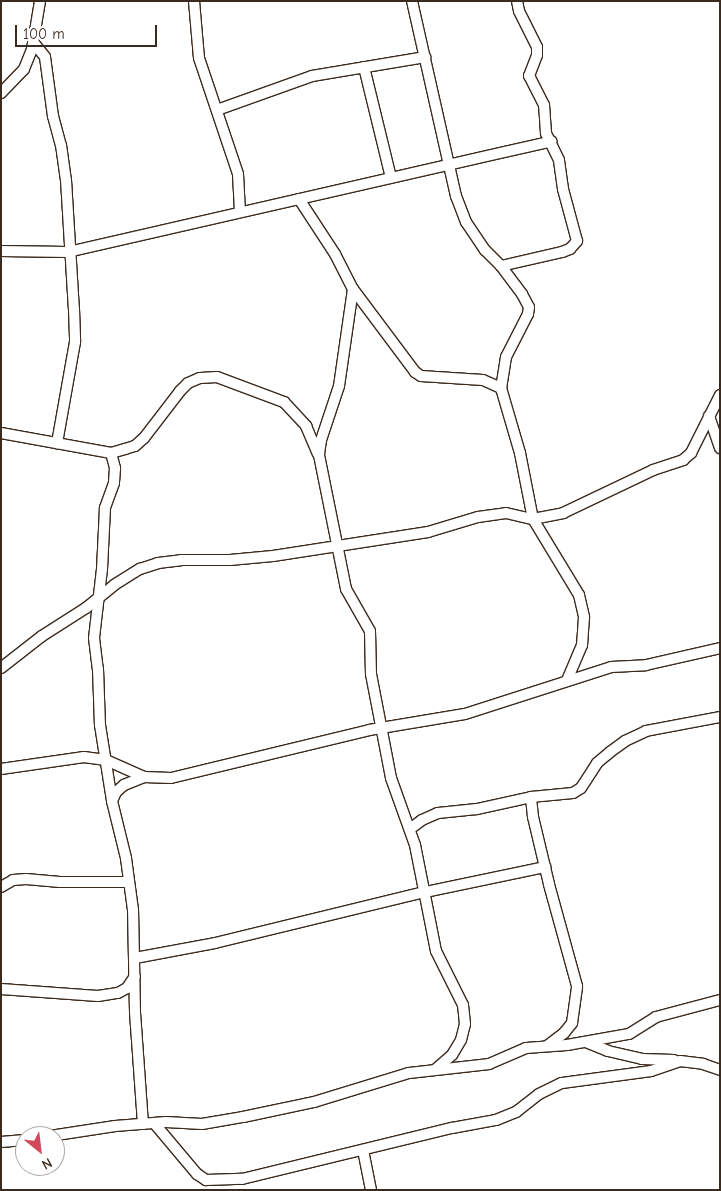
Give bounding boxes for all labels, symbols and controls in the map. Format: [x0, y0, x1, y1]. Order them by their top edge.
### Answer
scale bar [18, 15, 160, 47]
text: 100 m [23, 25, 65, 43]
north arrow [15, 1126, 65, 1176]
text: N [39, 1154, 55, 1173]

